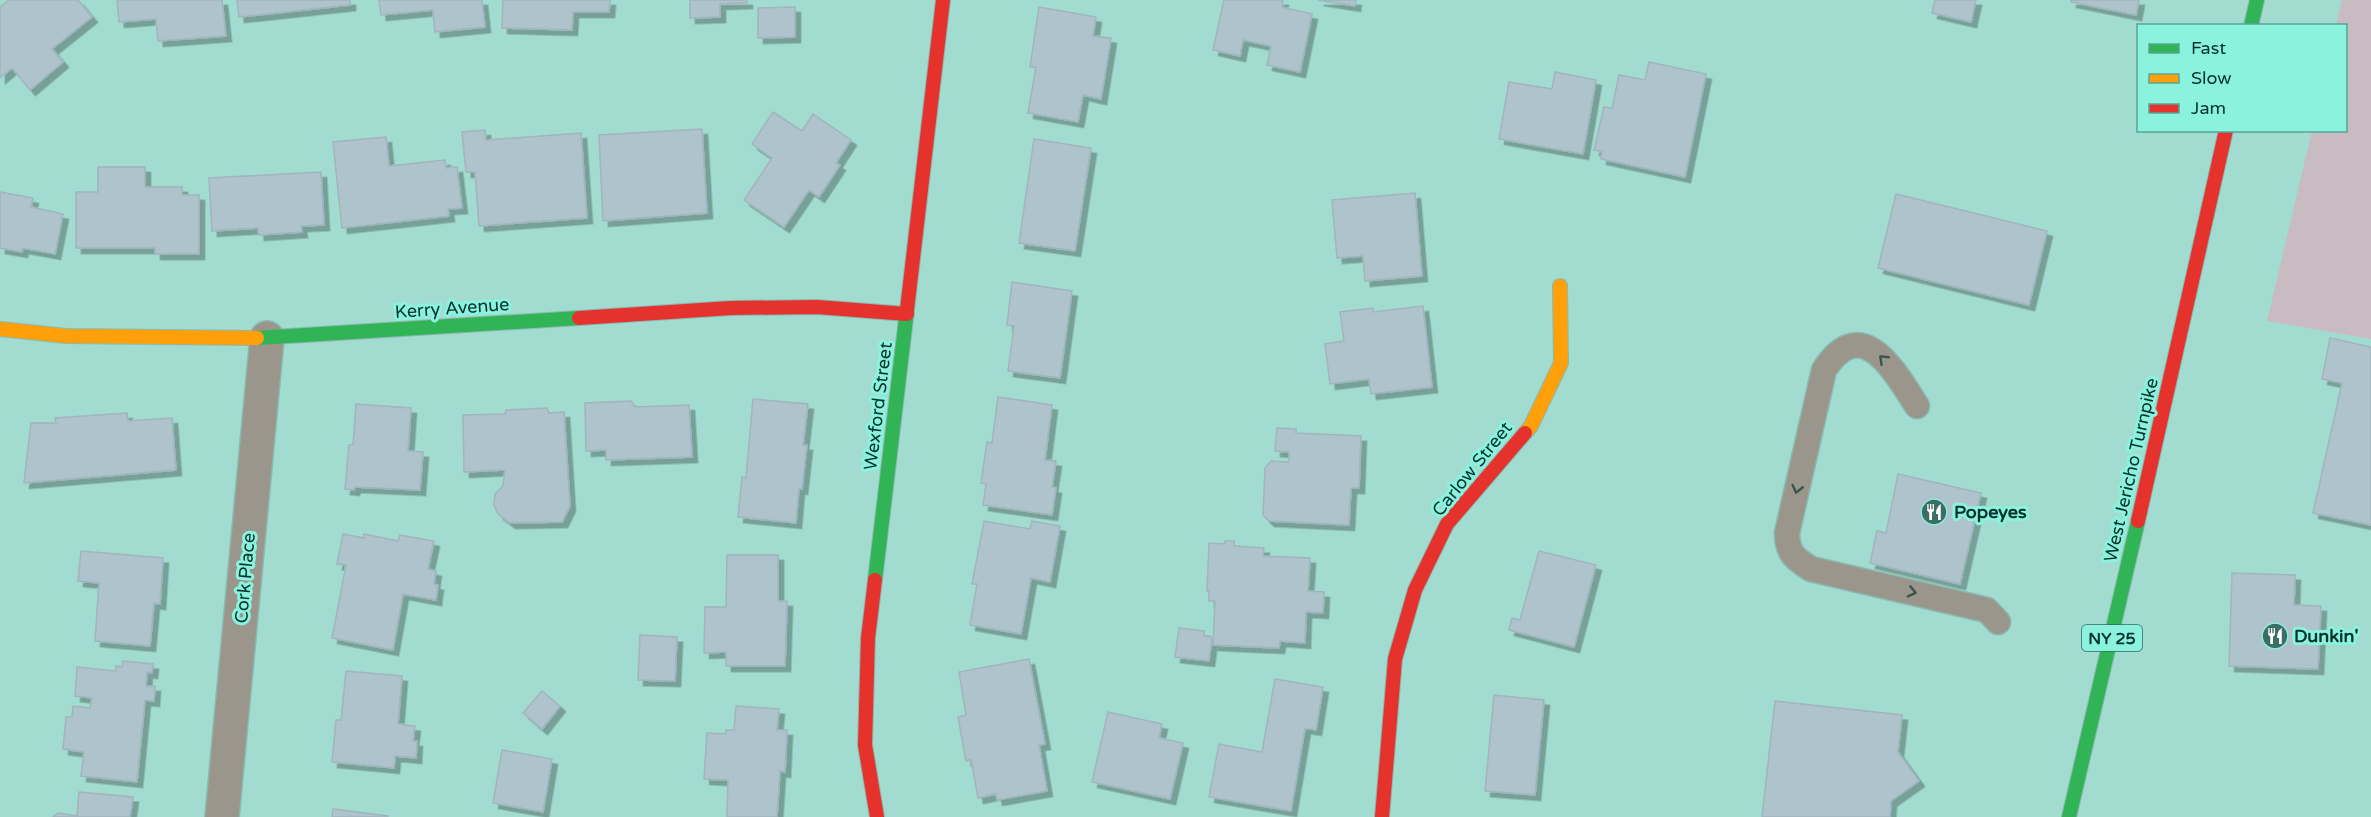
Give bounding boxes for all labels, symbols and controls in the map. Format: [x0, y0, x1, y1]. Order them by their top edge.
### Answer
legend [2137, 24, 2347, 132]
text: Fast [2191, 37, 2226, 59]
text: Slow [2191, 67, 2232, 89]
text: Jam [2191, 97, 2226, 119]
street label: Kerry Avenue [394, 293, 510, 323]
street label: Wexford Street [859, 341, 897, 471]
one-way arrow [1879, 355, 1890, 366]
street label: West Jericho Turnpike [2099, 376, 2163, 564]
street label: Carlow Street [1427, 417, 1517, 521]
one-way arrow [1791, 484, 1804, 494]
restaurant icon: Popeyes [1919, 497, 1949, 527]
place label: Popeyes [1954, 501, 2027, 523]
street label: Cork Place [230, 532, 260, 624]
one-way arrow [1907, 585, 1917, 598]
restaurant icon: Dunkin' [2260, 621, 2290, 651]
road number: NY 25 [2082, 625, 2142, 651]
place label: Dunkin' [2294, 625, 2359, 647]

